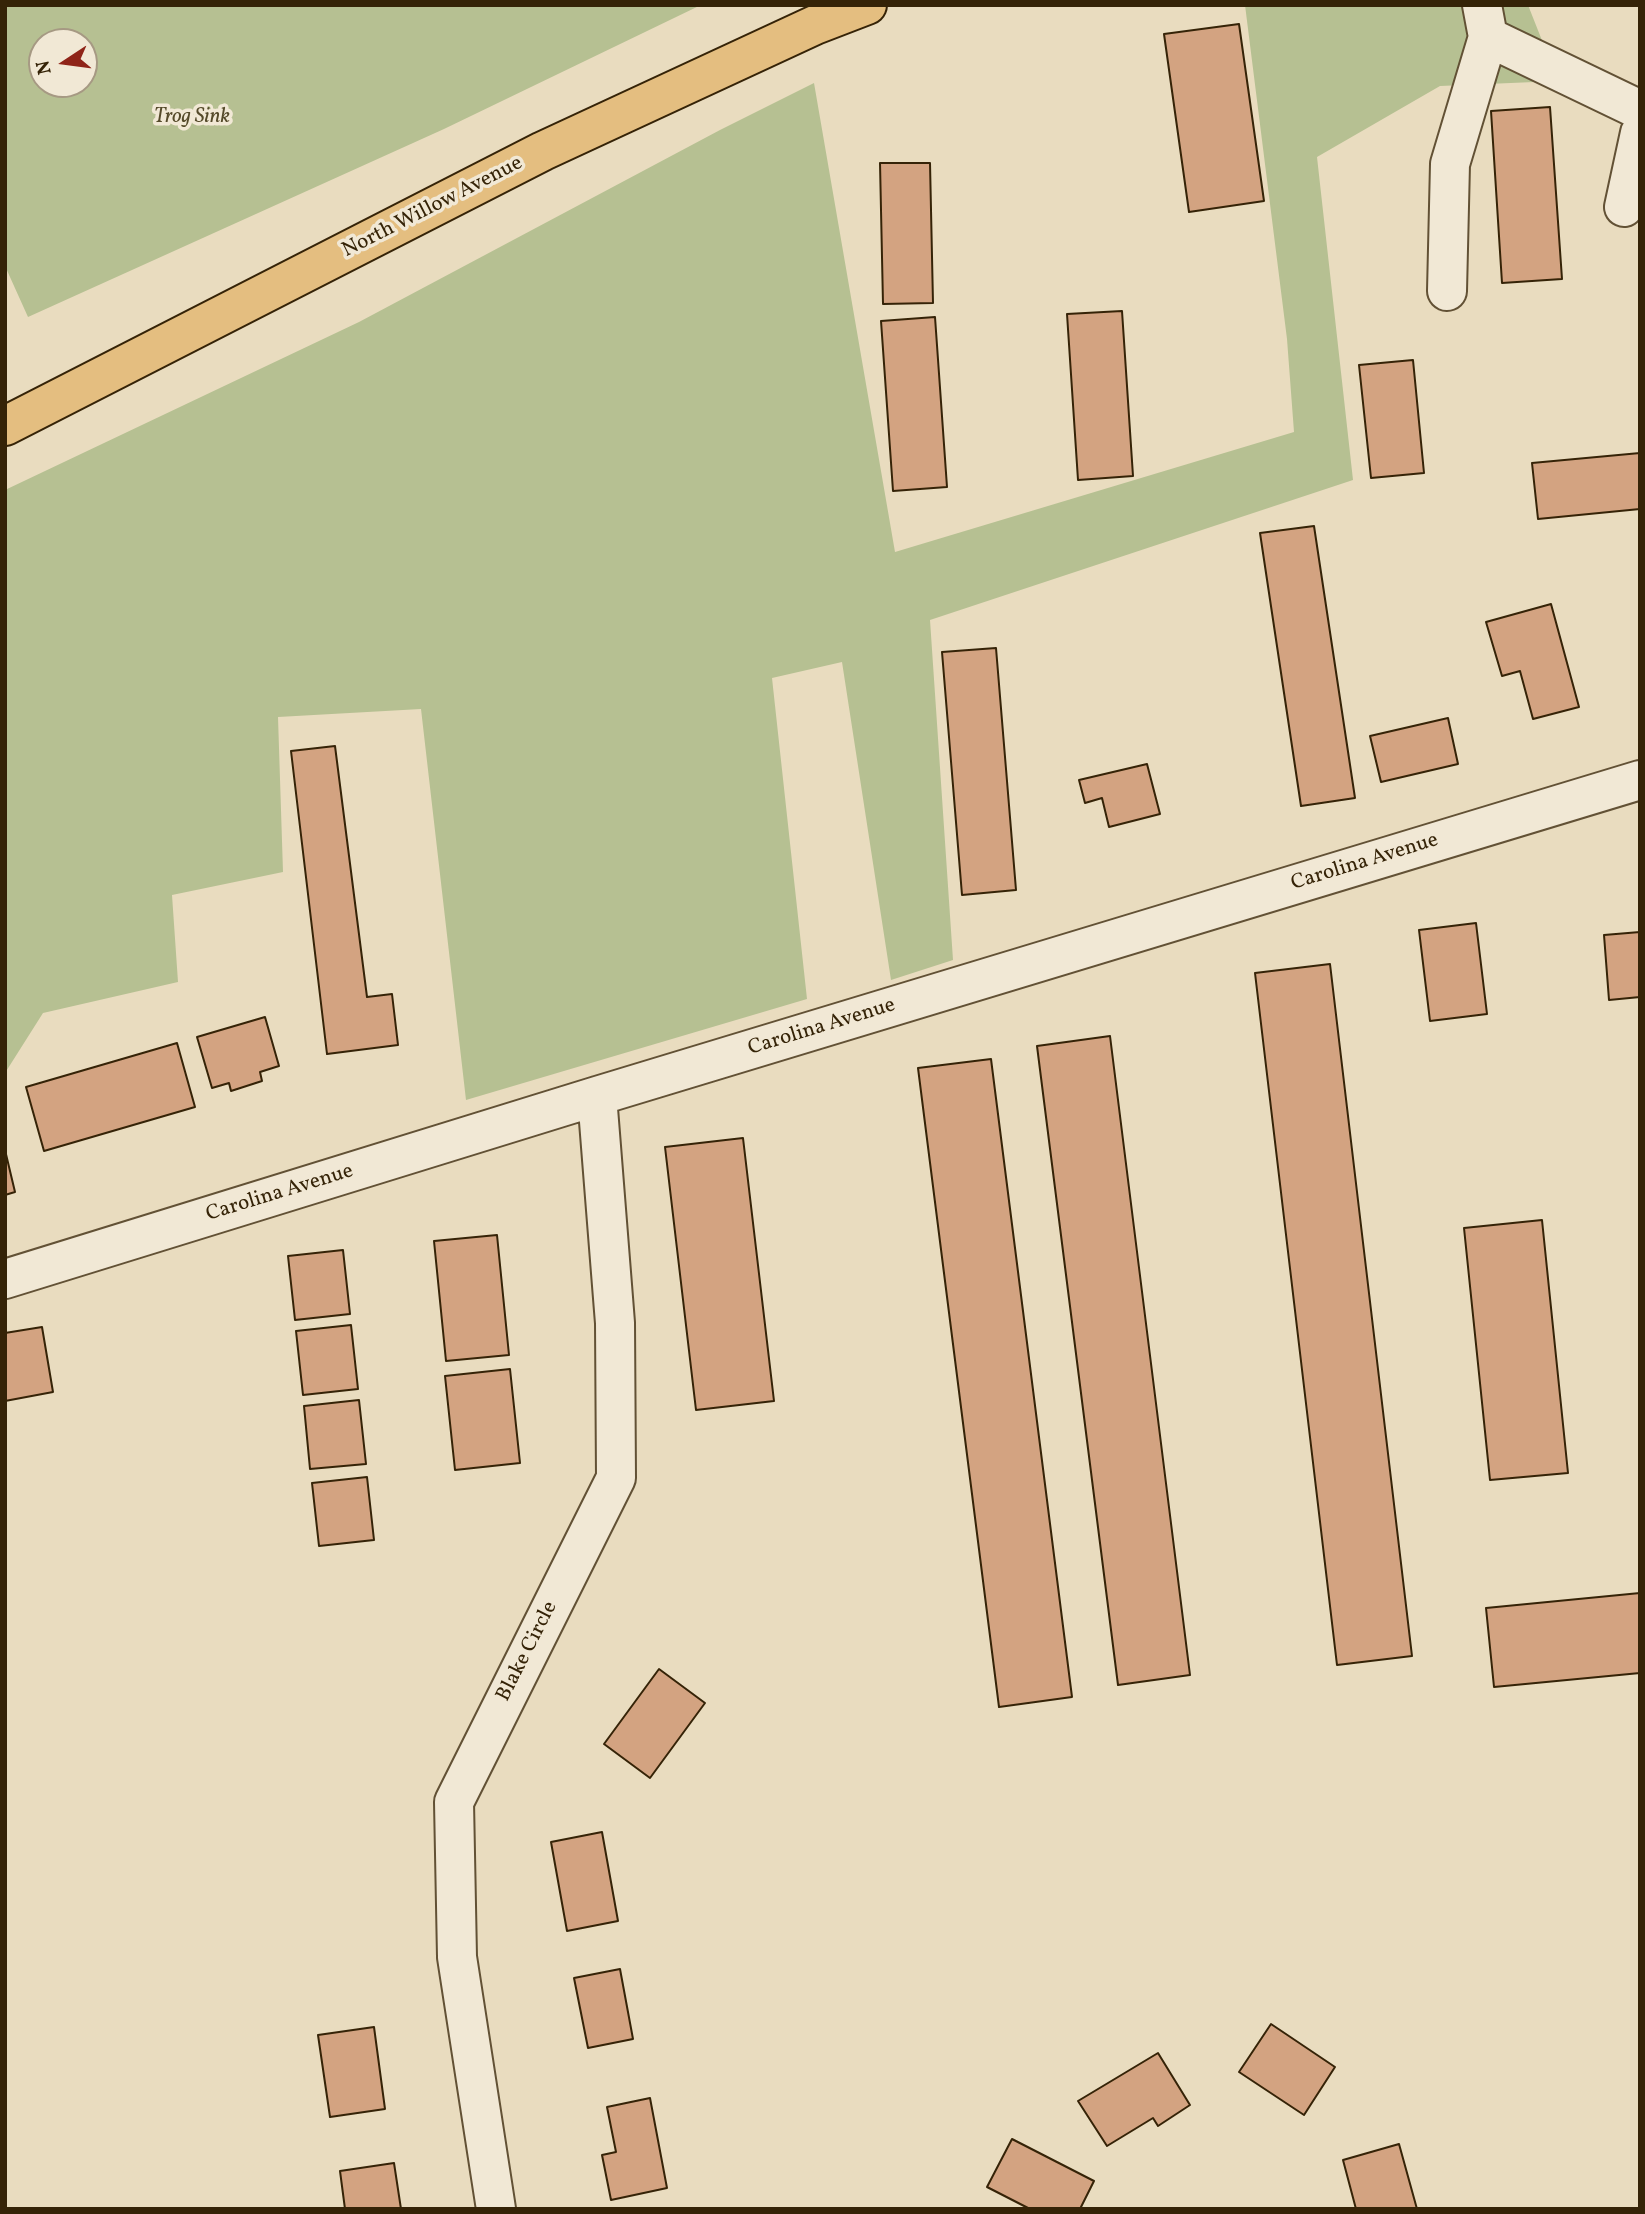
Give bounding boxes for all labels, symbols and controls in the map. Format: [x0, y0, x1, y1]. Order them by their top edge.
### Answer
north arrow [28, 28, 98, 98]
text: N [30, 58, 59, 77]
park label: Trog Sink [154, 105, 230, 131]
street label: North Willow Avenue [339, 152, 527, 264]
street label: Carolina Avenue [1288, 829, 1442, 897]
street label: Carolina Avenue [745, 994, 899, 1062]
street label: Carolina Avenue [203, 1160, 357, 1228]
street label: Blake Circle [492, 1598, 564, 1706]

